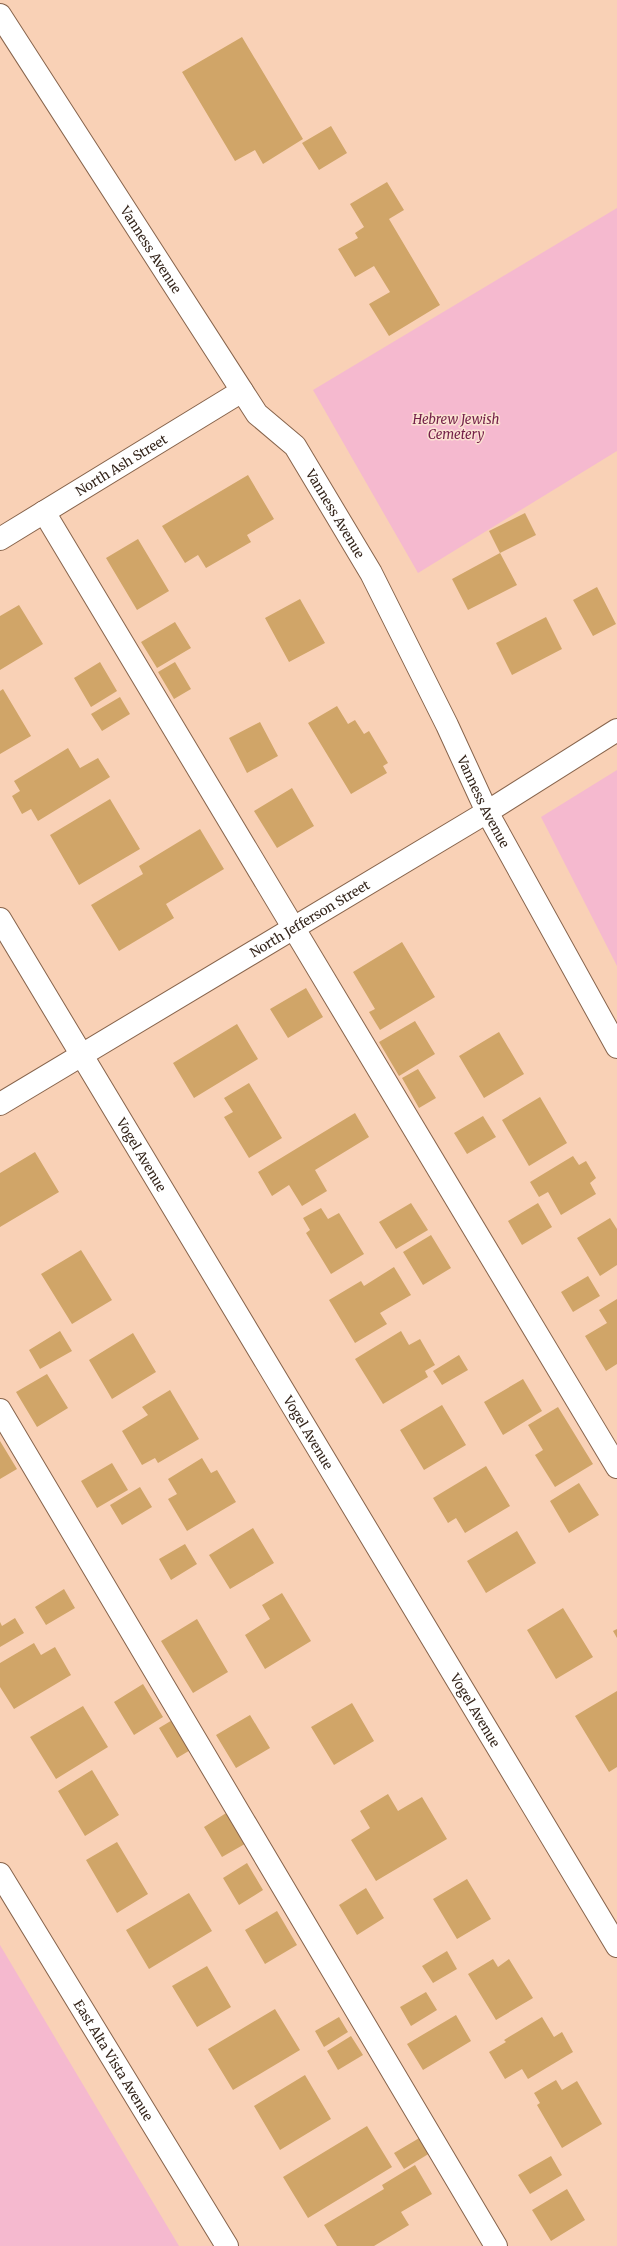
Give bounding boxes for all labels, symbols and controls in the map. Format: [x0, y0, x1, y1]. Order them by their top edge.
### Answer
street label: Vanness Avenue [116, 202, 185, 297]
park label: Hebrew Jewish Cemetery [412, 411, 499, 443]
street label: North Ash Street [72, 431, 170, 500]
street label: Vanness Avenue [301, 465, 368, 562]
street label: Vanness Avenue [453, 752, 513, 851]
street label: North Jefferson Street [247, 876, 373, 961]
street label: Vogel Avenue [112, 1114, 170, 1195]
street label: Vogel Avenue [279, 1392, 337, 1473]
street label: Vogel Avenue [446, 1670, 504, 1751]
street label: East Alta Vista Avenue [70, 1997, 157, 2124]

